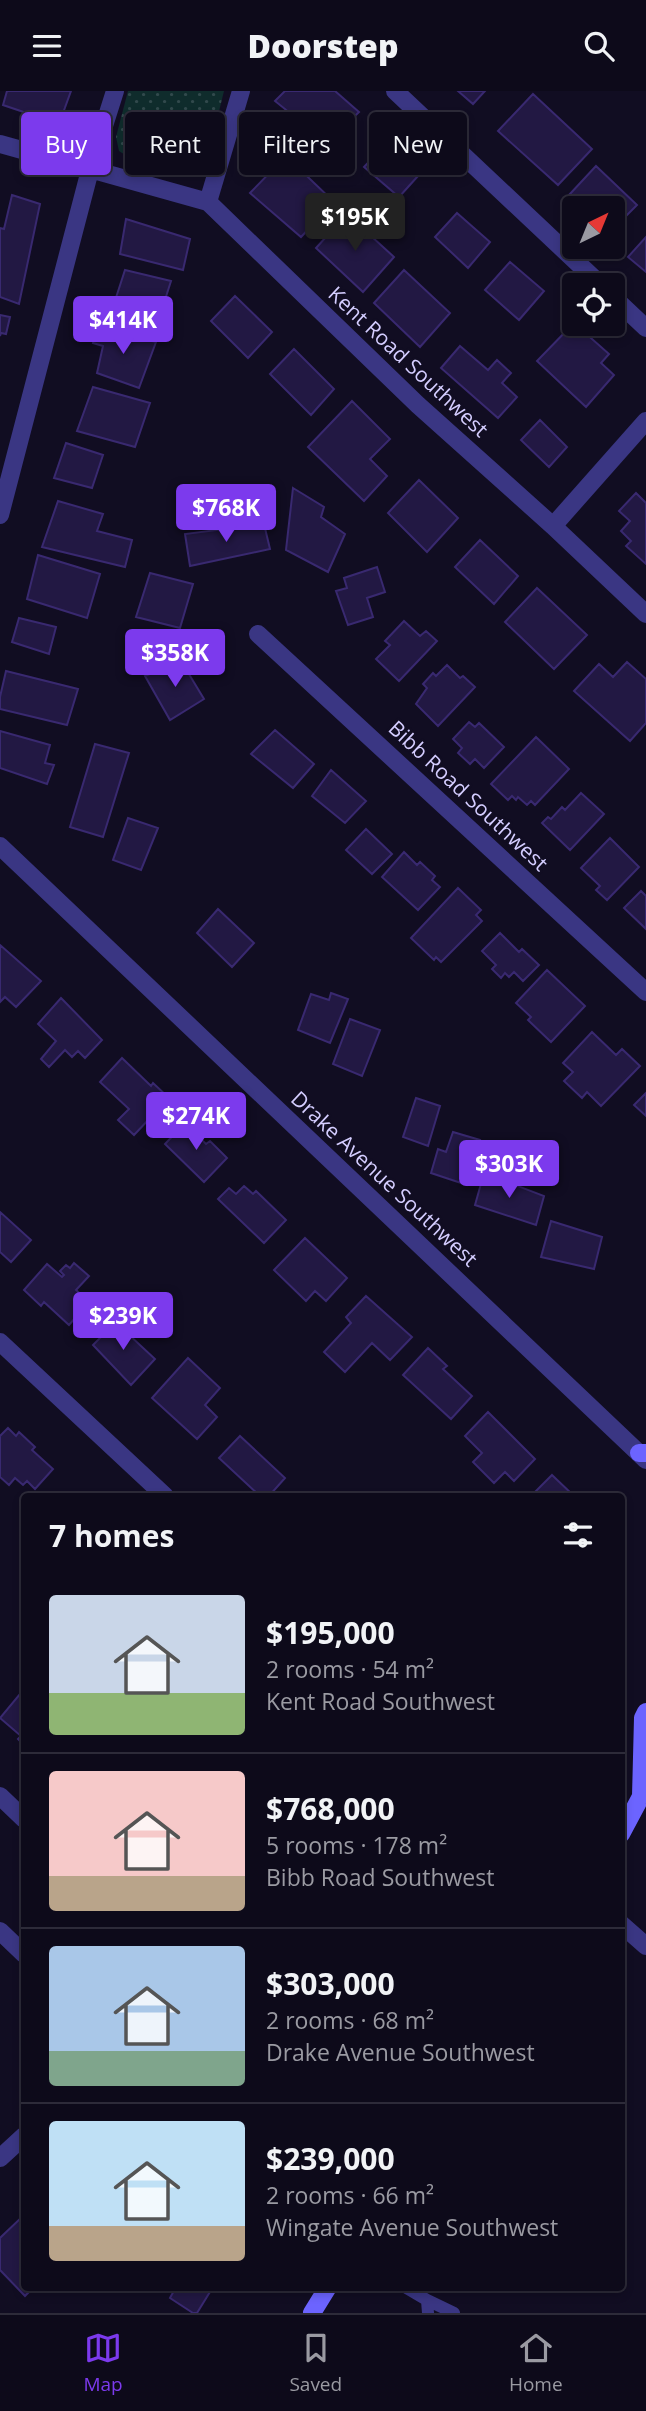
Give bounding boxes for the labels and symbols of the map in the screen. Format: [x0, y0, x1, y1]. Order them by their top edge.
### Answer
pin: $195K [306, 193, 404, 253]
north arrow [562, 196, 625, 259]
street label: Kent Road Southwest [323, 280, 495, 443]
pin: $414K [74, 296, 172, 356]
pin: $768K [177, 484, 275, 544]
pin: $358K [126, 629, 224, 689]
street label: Bibb Road Southwest [383, 714, 554, 877]
street label: Drake Avenue Southwest [285, 1084, 484, 1272]
pin: $274K [147, 1093, 245, 1152]
pin: $303K [460, 1141, 558, 1200]
pin: $239K [74, 1293, 172, 1352]

